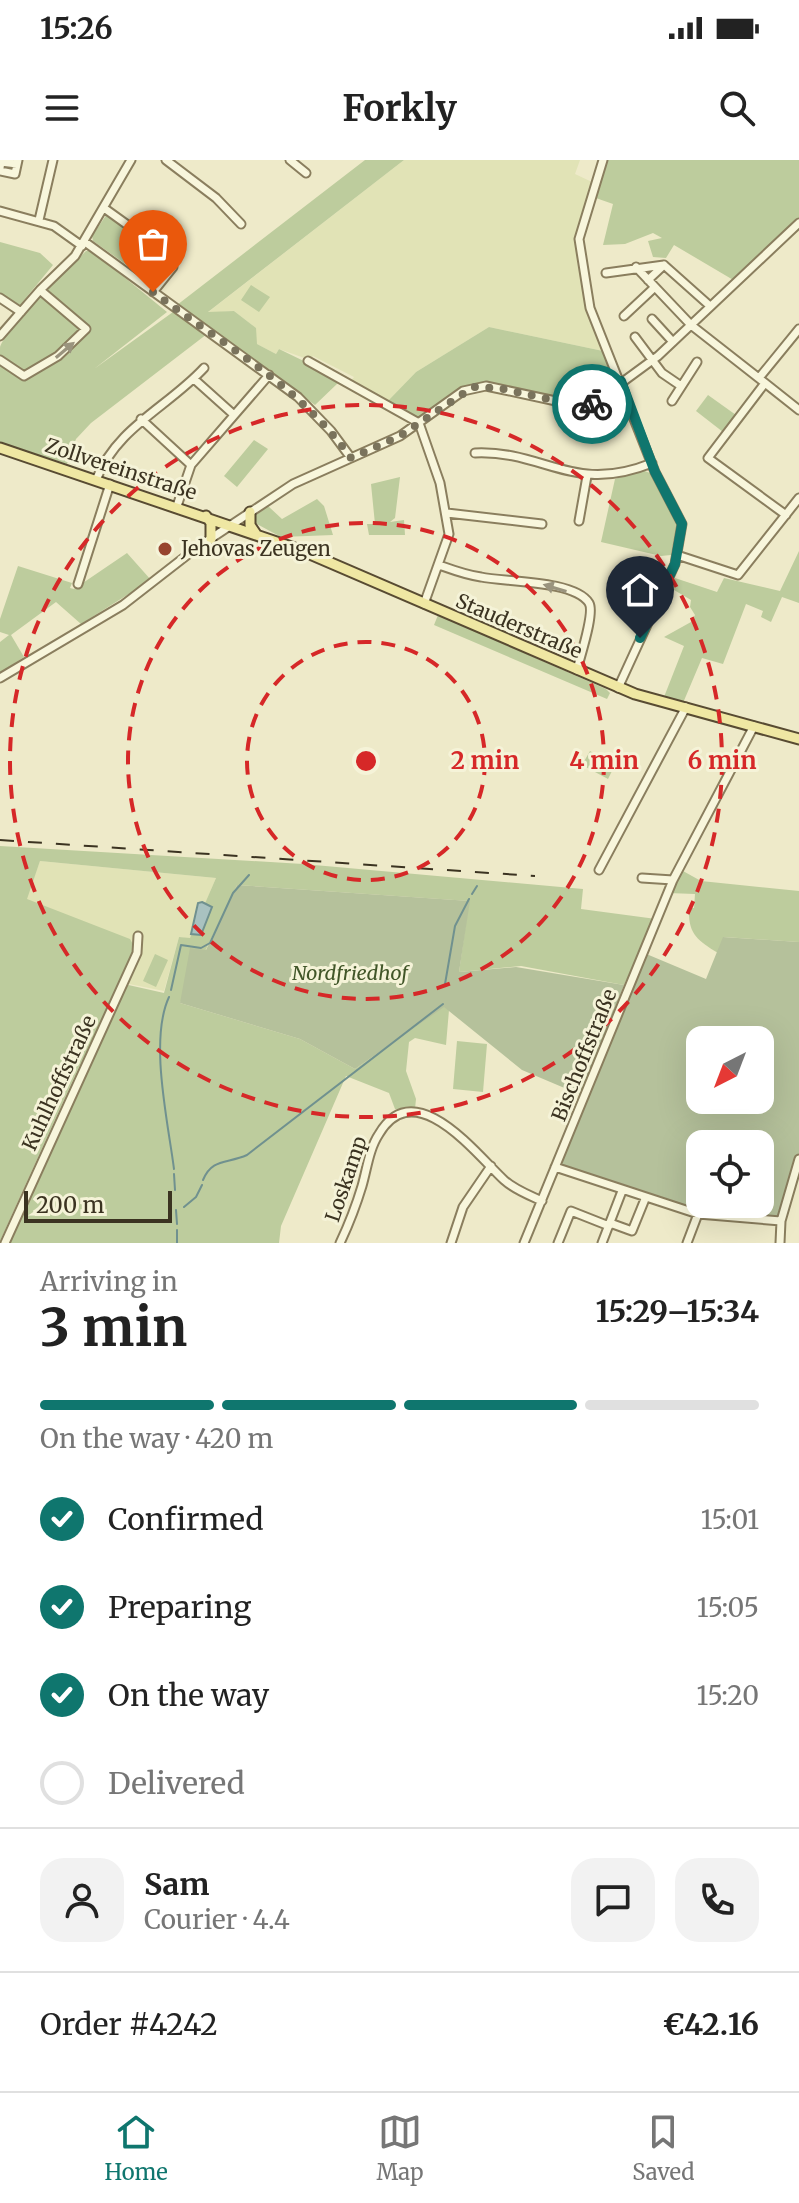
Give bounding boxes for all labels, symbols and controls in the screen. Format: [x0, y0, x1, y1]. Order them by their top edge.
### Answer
text: 15:26 [40, 9, 113, 47]
icon: menu [40, 86, 84, 130]
text: Forkly [342, 86, 457, 131]
icon: search [715, 86, 759, 130]
pin [119, 210, 187, 292]
icon: bag [131, 222, 175, 266]
one-way arrow [55, 342, 75, 359]
courier [552, 364, 632, 444]
icon: bike [570, 382, 614, 426]
street label: Zollvereinstraße [42, 432, 200, 505]
place label: Jehovas Zeugen [180, 536, 331, 561]
marker: Jehovas Zeugen [156, 540, 174, 558]
pin [606, 556, 674, 638]
icon: home [618, 568, 662, 612]
one-way arrow [543, 581, 567, 594]
street label: Stauderstraße [452, 588, 586, 663]
text: 2 min [451, 745, 519, 776]
text: 4 min [569, 745, 639, 776]
text: 6 min [688, 745, 757, 776]
centre of rings [352, 747, 380, 775]
park label: Nordfriedhof [292, 960, 410, 985]
street label: Bischoffstraße [546, 985, 621, 1125]
street label: Kuhlhoffstraße [16, 1011, 101, 1154]
north arrow [686, 1026, 774, 1114]
map controls [686, 1026, 774, 1218]
button: locate [686, 1130, 774, 1218]
street label: Loskamp [319, 1133, 372, 1225]
scale bar [24, 1187, 172, 1223]
text: 200 m [36, 1191, 104, 1219]
text: Arriving in [40, 1265, 178, 1298]
text: 15:29–15:34 [596, 1292, 759, 1330]
text: 3 min [40, 1295, 187, 1360]
text: On the way · 420 m [40, 1422, 273, 1455]
icon: check [40, 1497, 84, 1541]
text: Confirmed [108, 1500, 263, 1538]
text: 15:01 [701, 1503, 759, 1536]
icon: check [40, 1585, 84, 1629]
text: Preparing [108, 1588, 251, 1626]
text: 15:05 [697, 1591, 759, 1624]
icon: check [40, 1673, 84, 1717]
text: On the way [108, 1676, 269, 1714]
text: 15:20 [697, 1679, 759, 1712]
text: Delivered [108, 1764, 245, 1802]
button: person [40, 1858, 124, 1942]
button: chat [571, 1858, 655, 1942]
button: phone [675, 1858, 759, 1942]
text: Sam [144, 1865, 209, 1903]
text: Courier · 4.4 [144, 1903, 290, 1936]
text: Order #4242 [40, 2005, 218, 2043]
text: €42.16 [662, 2005, 759, 2043]
tab: Home [104, 2110, 168, 2186]
tab: Map [377, 2110, 423, 2186]
tab: Saved [632, 2110, 695, 2186]

